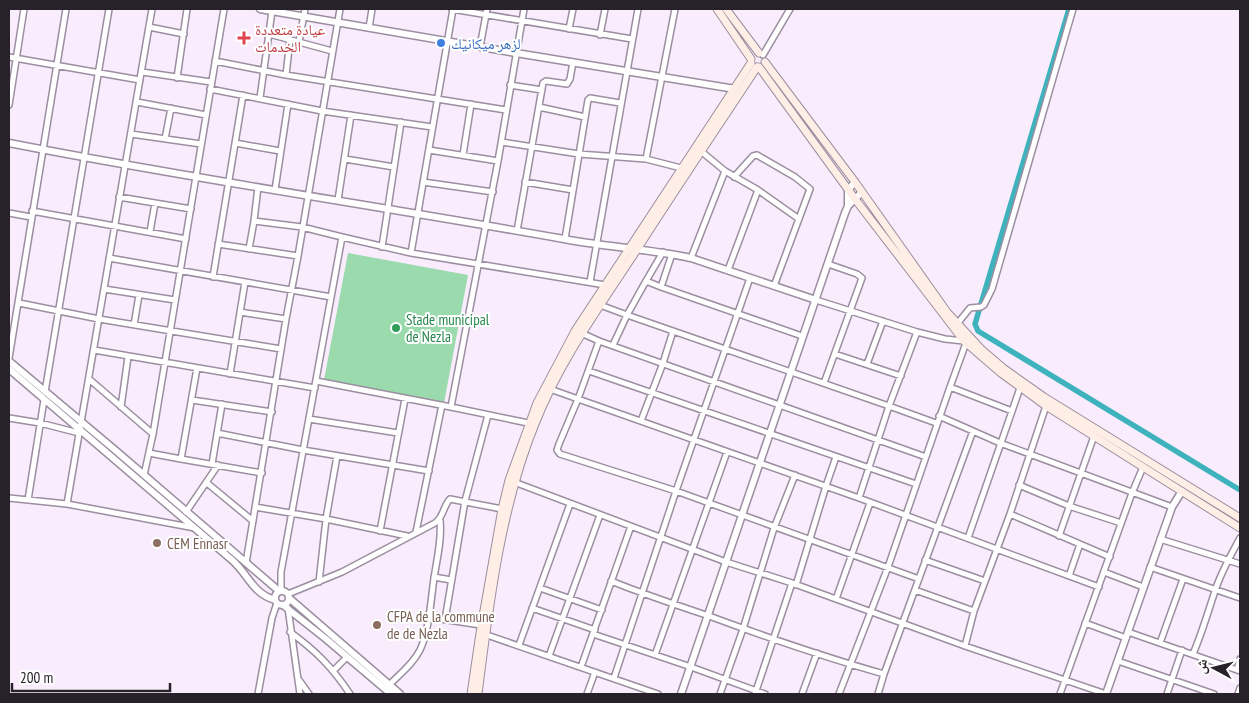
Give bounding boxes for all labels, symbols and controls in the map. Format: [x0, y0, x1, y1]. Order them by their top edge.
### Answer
place label: عيادة متعددة الخدمات [255, 20, 326, 56]
marker: عيادة متعددة الخدمات [237, 31, 251, 45]
place label: لزهر ميكانيك [451, 34, 521, 53]
marker: لزهر ميكانيك [435, 37, 447, 49]
place label: Stade municipal de Nezla [406, 310, 490, 346]
marker: Stade municipal de Nezla [390, 322, 402, 334]
place label: CEM Ennasr [167, 534, 229, 553]
marker: CEM Ennasr [151, 537, 163, 549]
place label: CFPA de la commune de de Nezla [387, 607, 495, 643]
marker: CFPA de la commune de de Nezla [371, 619, 383, 631]
north arrow [1189, 643, 1239, 693]
text: ش [1191, 658, 1211, 675]
scale bar [12, 660, 170, 692]
text: 200 m [20, 668, 53, 687]

